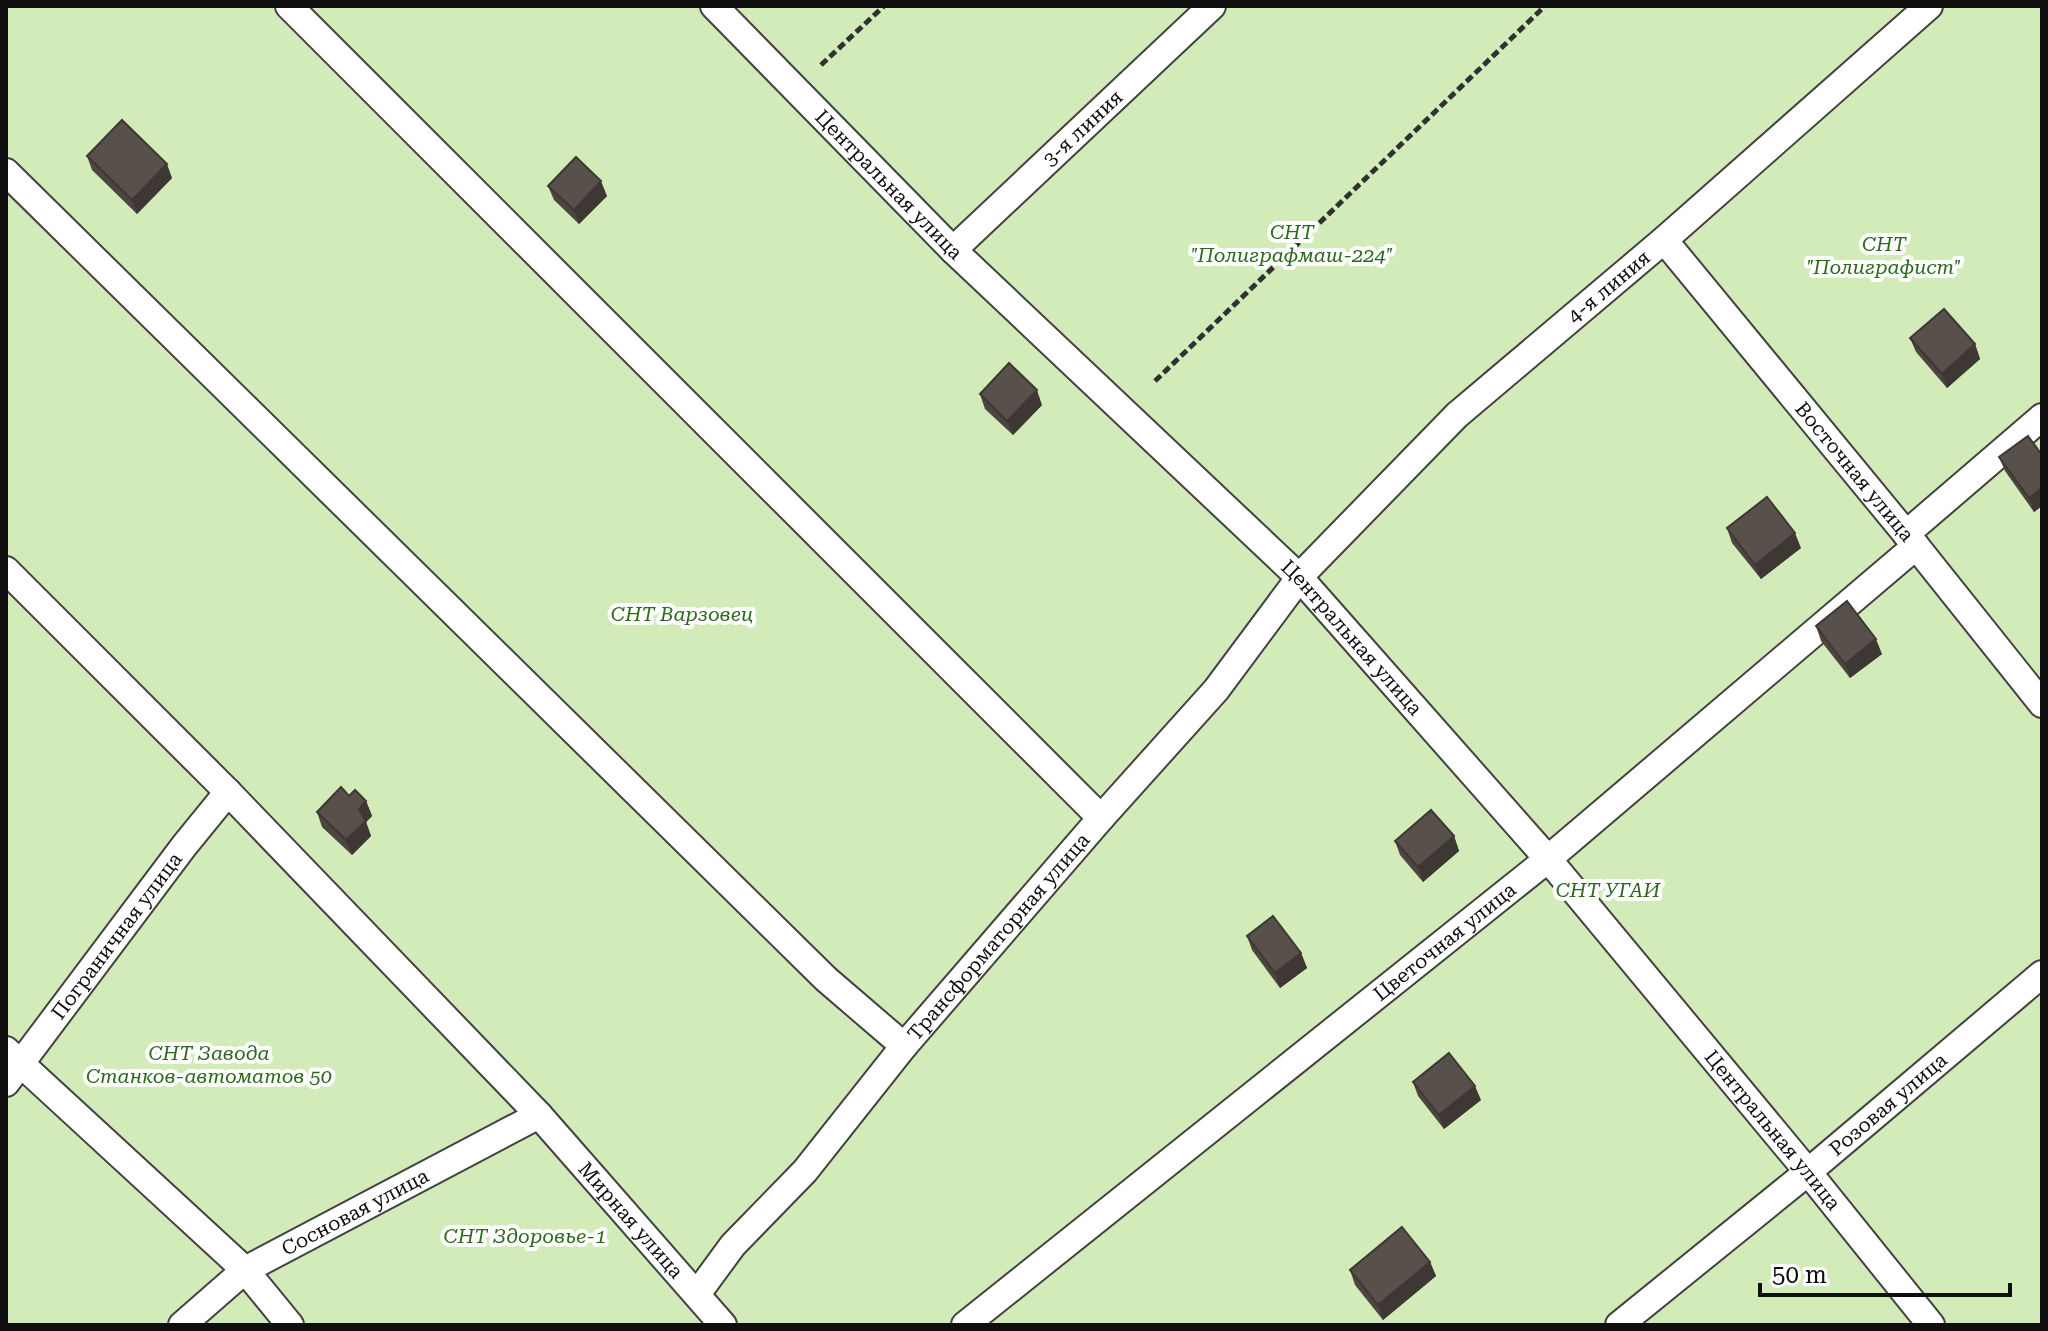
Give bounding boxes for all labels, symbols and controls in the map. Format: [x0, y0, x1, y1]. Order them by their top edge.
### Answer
street label: 3-я линия [1038, 85, 1127, 171]
street label: Центральная улица [810, 105, 968, 265]
park label: СНТ "Полиграфмаш-224" [1191, 220, 1393, 267]
park label: СНТ "Полиграфист" [1807, 232, 1961, 279]
street label: 4-я линия [1563, 245, 1655, 328]
street label: Восточная улица [1790, 397, 1919, 546]
street label: Центральная улица [1276, 555, 1428, 720]
park label: СНТ Варзовец [611, 602, 753, 626]
street label: Трансформаторная улица [902, 828, 1095, 1045]
street label: Пограничная улица [46, 848, 187, 1024]
street label: Цветочная улица [1369, 877, 1521, 1006]
park label: СНТ УГАИ [1556, 878, 1661, 902]
park label: СНТ Завода Станков-автоматов 50 [86, 1041, 332, 1088]
street label: Центральная улица [1700, 1045, 1846, 1215]
street label: Розовая улица [1824, 1048, 1952, 1161]
street label: Мирная улица [574, 1157, 689, 1283]
street label: Сосновая улица [277, 1163, 433, 1261]
park label: СНТ Здоровье-1 [444, 1224, 606, 1248]
scale bar [1760, 1247, 2010, 1297]
text: 50 m [1772, 1261, 1827, 1289]

